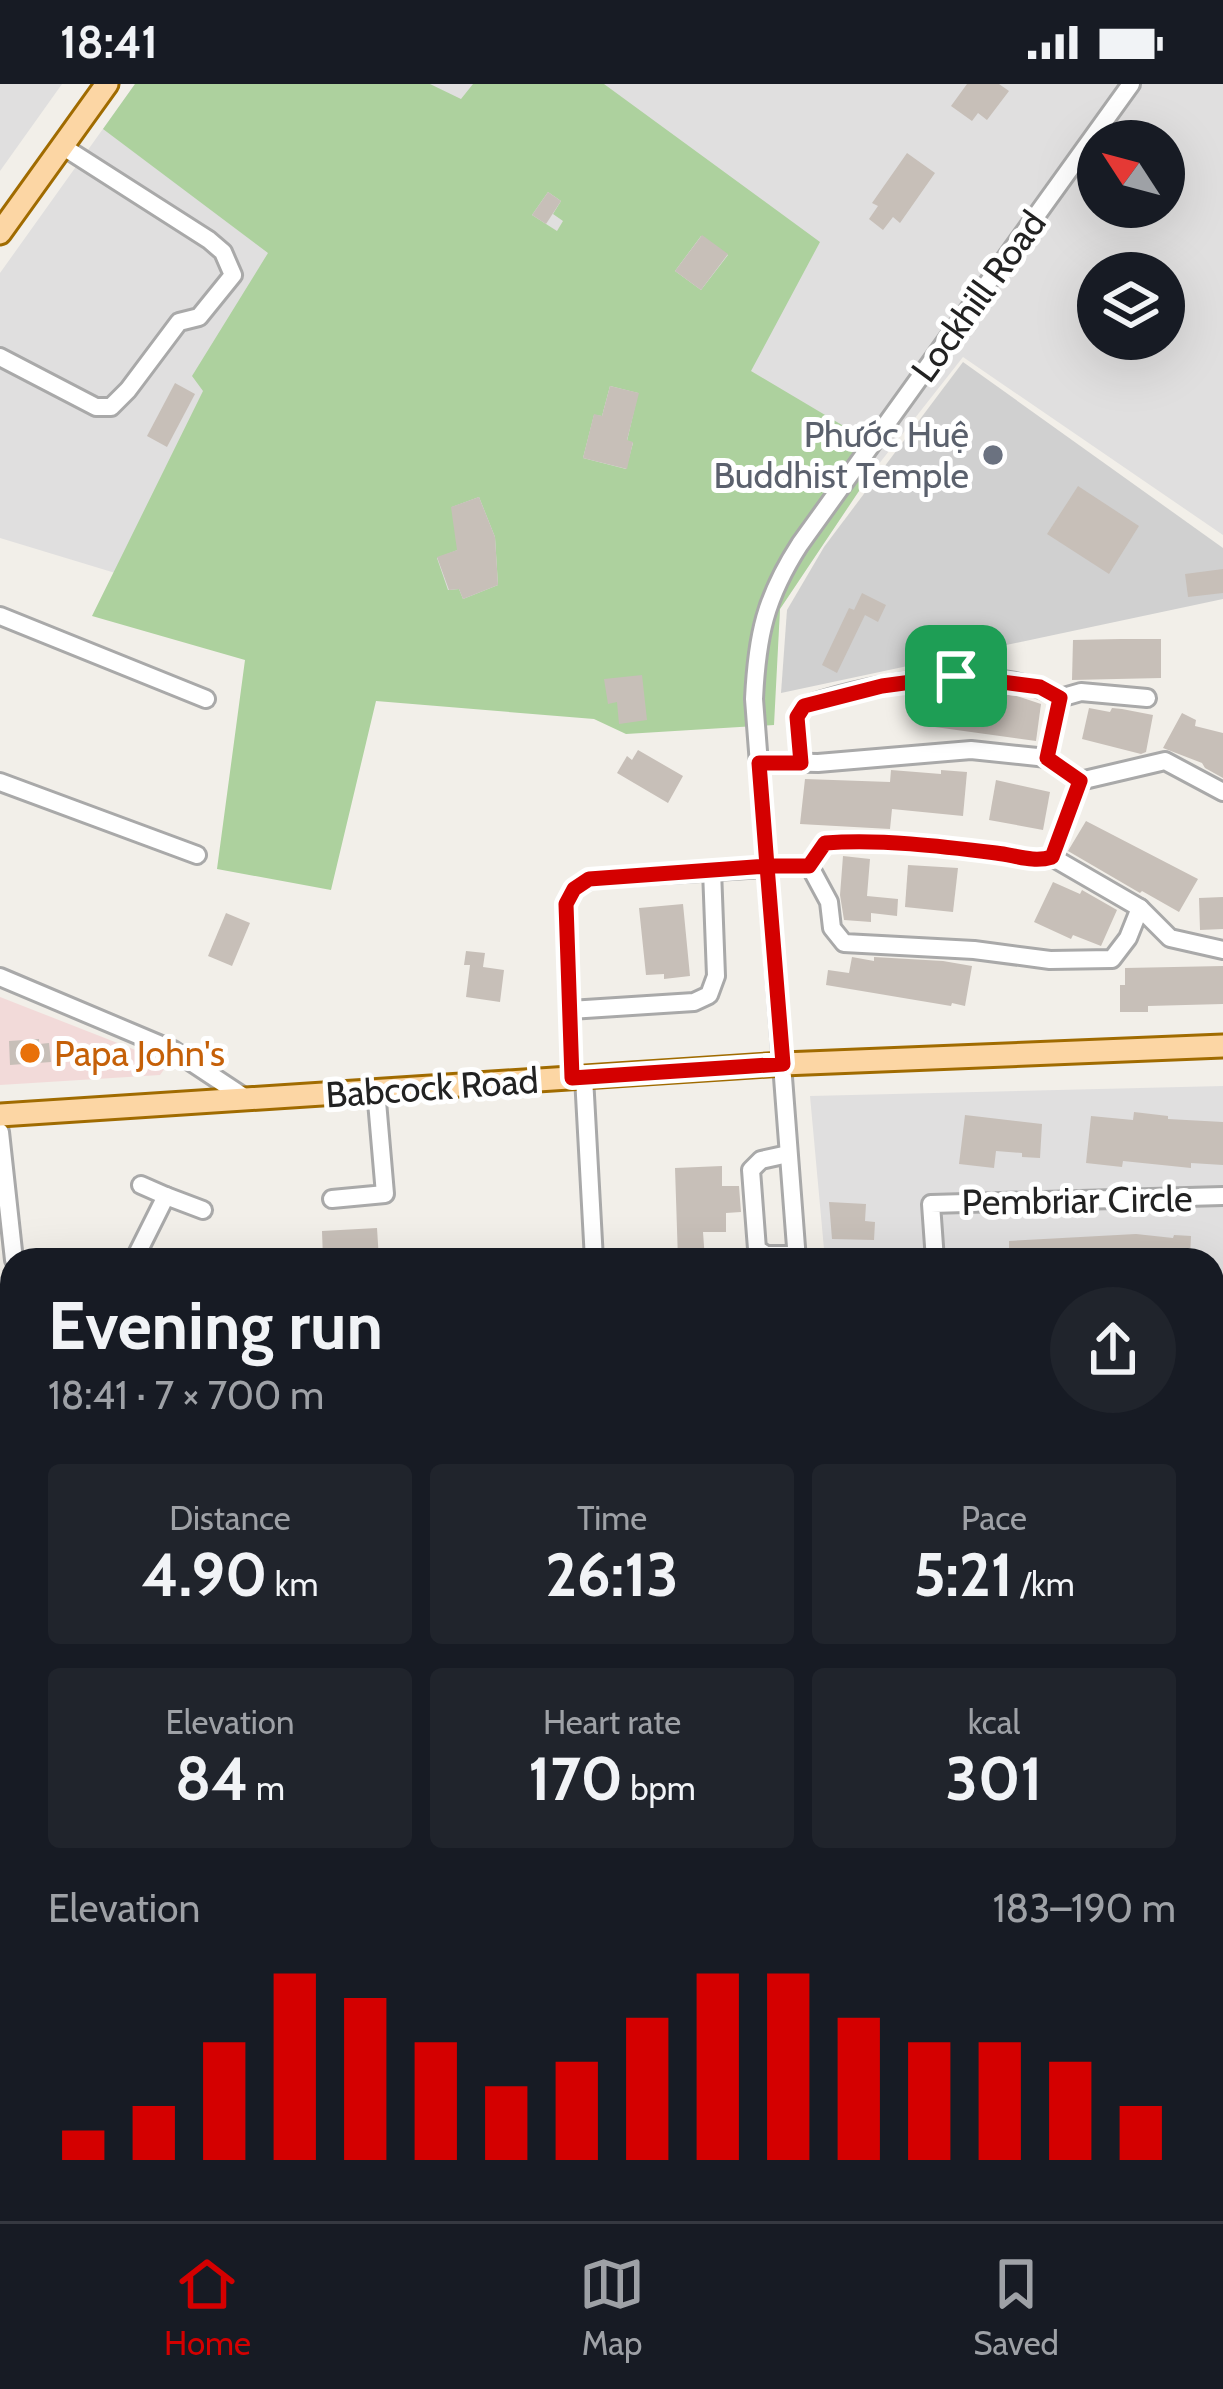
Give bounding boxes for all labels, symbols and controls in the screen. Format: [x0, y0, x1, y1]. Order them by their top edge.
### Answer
text: 18:41 [60, 15, 158, 69]
north arrow [1077, 120, 1185, 228]
map controls [1077, 120, 1185, 360]
street label: Lockhill Road [901, 202, 1055, 390]
button: layers [1077, 252, 1185, 360]
place label: Phước Huệ Buddhist Temple [713, 412, 969, 497]
marker: Phước Huệ Buddhist Temple [980, 442, 1006, 468]
pin [905, 625, 1007, 727]
icon: arrive [923, 643, 989, 709]
place label: Papa John's [54, 1031, 225, 1075]
marker: Papa John's [17, 1040, 43, 1066]
street label: Babcock Road [324, 1058, 540, 1116]
street label: Pembriar Circle [961, 1176, 1193, 1224]
text: Evening run [48, 1285, 383, 1366]
button: share [1050, 1287, 1176, 1413]
text: 18:41 · 7 × 700 m [48, 1371, 324, 1419]
text: Distance [169, 1498, 291, 1538]
text: Time [577, 1498, 647, 1538]
text: Pace [961, 1498, 1027, 1538]
text: 4.90 [142, 1538, 267, 1611]
text: 26:13 [545, 1538, 679, 1611]
text: 5:21 [913, 1538, 1013, 1611]
text: km [267, 1564, 318, 1604]
text: /km [1013, 1564, 1075, 1604]
text: Elevation [166, 1702, 294, 1742]
text: Heart rate [543, 1702, 681, 1742]
text: kcal [968, 1702, 1020, 1742]
text: 84 [175, 1742, 249, 1815]
text: 170 [528, 1742, 623, 1815]
text: 301 [946, 1742, 1042, 1815]
text: m [249, 1768, 285, 1808]
text: bpm [623, 1768, 696, 1808]
text: Elevation [48, 1884, 200, 1932]
text: 183–190 m [993, 1884, 1176, 1932]
tab: Home [164, 2251, 251, 2363]
tab: Map [579, 2251, 645, 2363]
tab: Saved [973, 2251, 1059, 2363]

